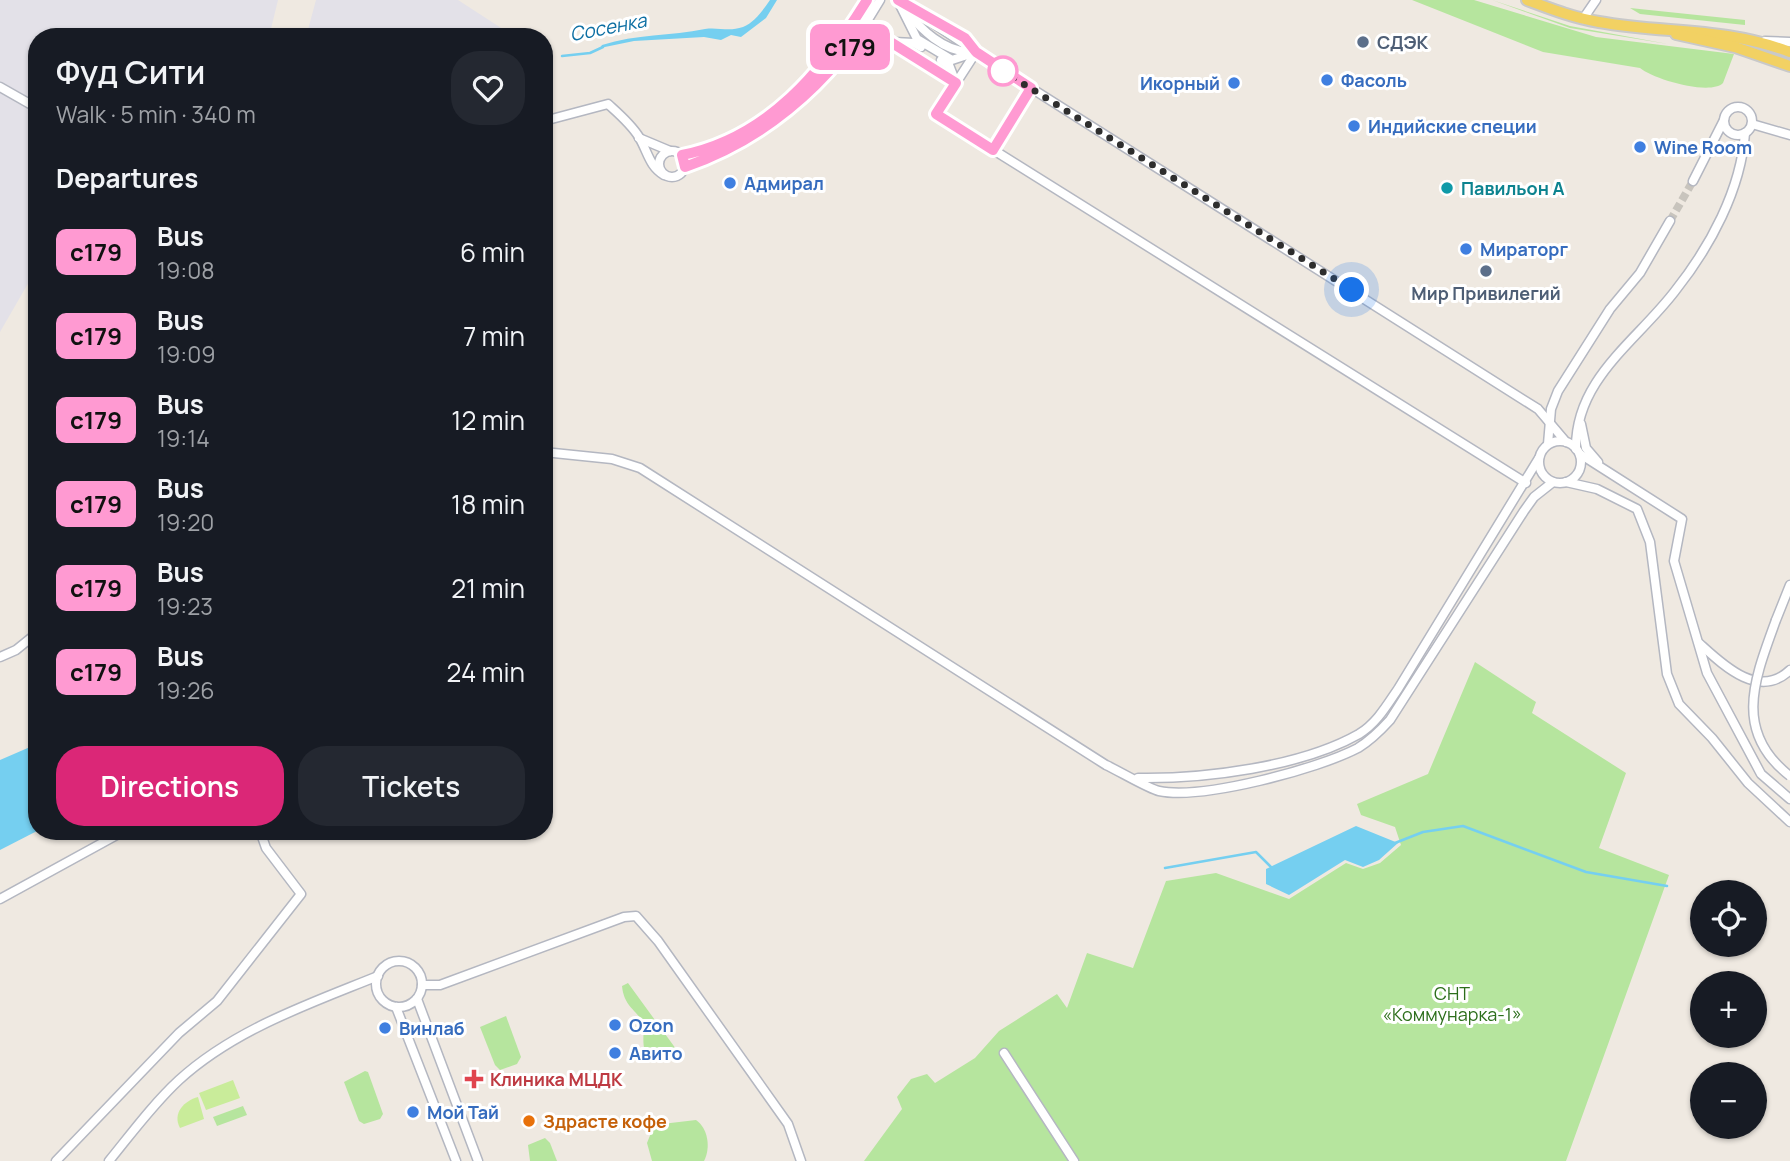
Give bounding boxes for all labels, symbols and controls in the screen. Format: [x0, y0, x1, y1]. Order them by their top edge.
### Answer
water label: Сосенка [567, 7, 650, 47]
line badge: с179 [801, 24, 899, 70]
text: с179 [824, 30, 876, 63]
place label: СДЭК [1377, 30, 1428, 54]
marker: СДЭК [1355, 34, 1371, 50]
text: Фуд Сити [56, 49, 205, 94]
button: heart [451, 51, 525, 125]
unlabelled marker [988, 56, 1018, 86]
place label: Фасоль [1341, 68, 1407, 92]
place label: Икорный [1140, 71, 1220, 95]
marker: Фасоль [1319, 72, 1335, 88]
marker: Икорный [1226, 75, 1242, 91]
text: Walk · 5 min · 340 m [56, 98, 256, 130]
place label: Индийские специи [1368, 114, 1537, 138]
marker: Индийские специи [1346, 118, 1362, 134]
place label: Wine Room [1654, 135, 1752, 159]
marker: Wine Room [1632, 139, 1648, 155]
text: Departures [56, 160, 198, 196]
place label: Адмирал [744, 171, 824, 195]
marker: Адмирал [722, 175, 738, 191]
place label: Павильон А [1461, 176, 1565, 200]
marker: Павильон А [1439, 180, 1455, 196]
text: Bus [157, 218, 204, 254]
text: 6 min [460, 234, 525, 270]
text: с179 [70, 235, 122, 268]
place label: Мираторг [1480, 237, 1568, 261]
marker: Мираторг [1458, 241, 1474, 257]
text: 19:08 [157, 254, 215, 286]
marker: Мир Привилегий [1478, 263, 1494, 279]
your location [1334, 272, 1369, 307]
place label: Мир Привилегий [1411, 281, 1561, 305]
text: Bus [157, 302, 204, 338]
text: 7 min [463, 318, 525, 354]
text: с179 [70, 319, 122, 352]
text: 19:09 [157, 338, 215, 370]
text: Bus [157, 386, 204, 422]
text: 12 min [451, 402, 525, 438]
text: с179 [70, 403, 122, 436]
text: 19:14 [157, 422, 210, 454]
text: Bus [157, 470, 204, 506]
text: 18 min [451, 486, 525, 522]
text: с179 [70, 487, 122, 520]
text: 19:20 [157, 506, 214, 538]
text: Bus [157, 554, 204, 590]
text: 21 min [451, 570, 525, 606]
text: с179 [70, 571, 122, 604]
text: 19:23 [157, 590, 213, 622]
text: Bus [157, 638, 204, 674]
text: 24 min [447, 654, 525, 690]
text: с179 [70, 655, 122, 688]
text: 19:26 [157, 674, 215, 706]
button: Directions [56, 746, 284, 826]
button: Tickets [298, 746, 525, 826]
map controls [1690, 880, 1767, 1139]
button: locate [1690, 880, 1767, 957]
button: + [1690, 971, 1767, 1048]
park label: СНТ «Коммунарка-1» [1382, 981, 1522, 1026]
place label: Ozon [629, 1013, 674, 1037]
place label: Винлаб [399, 1016, 465, 1040]
marker: Ozon [607, 1017, 623, 1033]
marker: Винлаб [377, 1020, 393, 1036]
place label: Авито [629, 1041, 683, 1065]
marker: Авито [607, 1045, 623, 1061]
button: − [1690, 1062, 1767, 1139]
place label: Клиника МЦДК [490, 1067, 623, 1091]
marker: Клиника МЦДК [464, 1069, 484, 1089]
place label: Мой Тай [427, 1100, 499, 1124]
marker: Мой Тай [405, 1104, 421, 1120]
place label: Здрасте кофе [543, 1109, 667, 1133]
marker: Здрасте кофе [521, 1113, 537, 1129]

